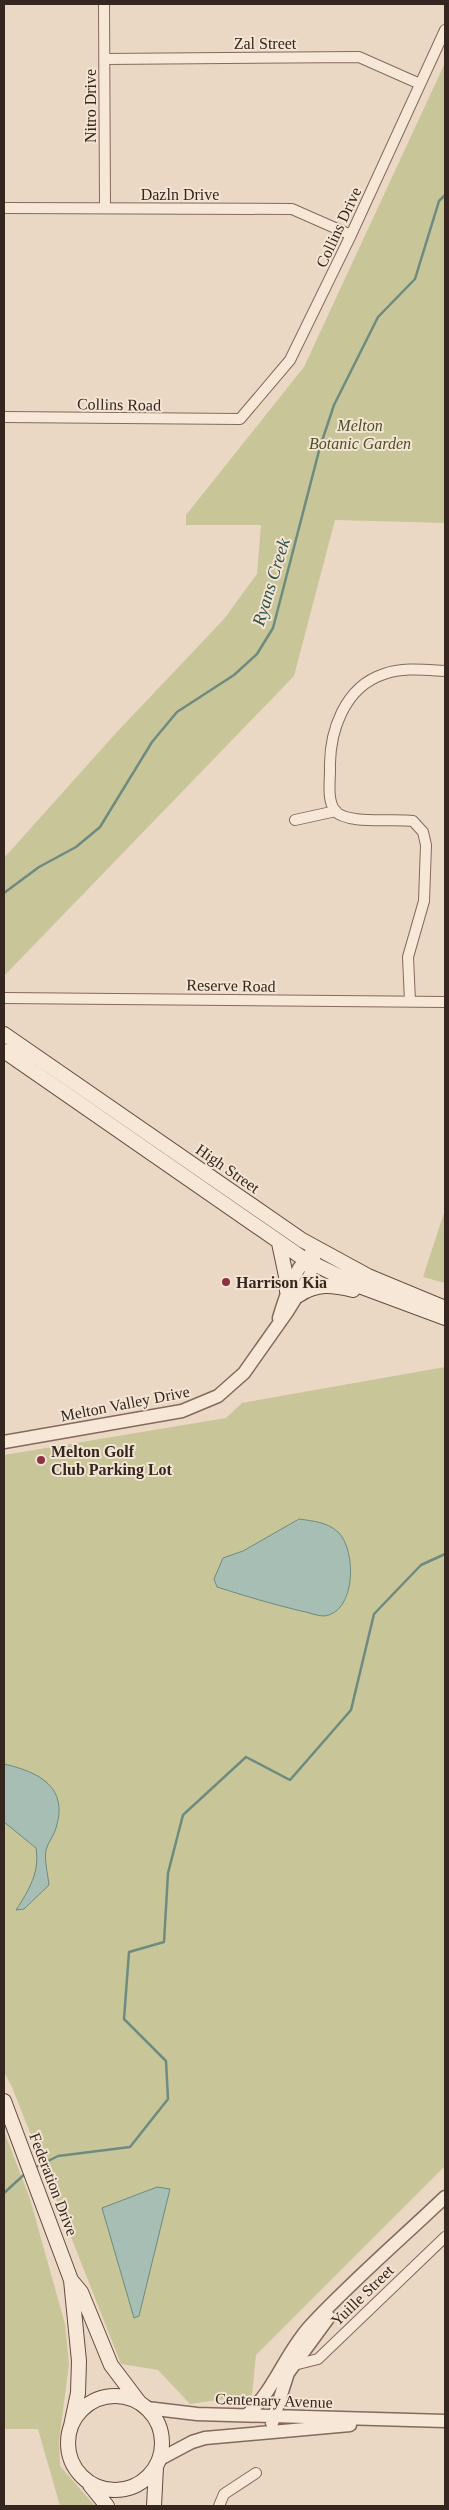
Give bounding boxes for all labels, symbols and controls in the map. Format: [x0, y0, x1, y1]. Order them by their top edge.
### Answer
street label: Zal Street [234, 35, 297, 52]
street label: Nitro Drive [82, 69, 99, 143]
street label: Collins Drive [312, 184, 364, 270]
street label: Dazln Drive [141, 186, 219, 203]
street label: Collins Road [77, 395, 161, 414]
park label: Melton Botanic Garden [309, 417, 411, 452]
water label: Ryans Creek [248, 535, 294, 629]
street label: Reserve Road [186, 976, 276, 995]
street label: High Street [192, 1140, 263, 1198]
place label: Harrison Kia [236, 1274, 327, 1291]
marker: Harrison Kia [220, 1276, 232, 1288]
street label: Melton Valley Drive [59, 1383, 191, 1425]
place label: Melton Golf Club Parking Lot [51, 1443, 173, 1479]
marker: Melton Golf Club Parking Lot [35, 1454, 47, 1466]
street label: Federation Drive [26, 2130, 81, 2238]
street label: Yuille Street [328, 2261, 397, 2329]
street label: Centenary Avenue [215, 2390, 333, 2412]

